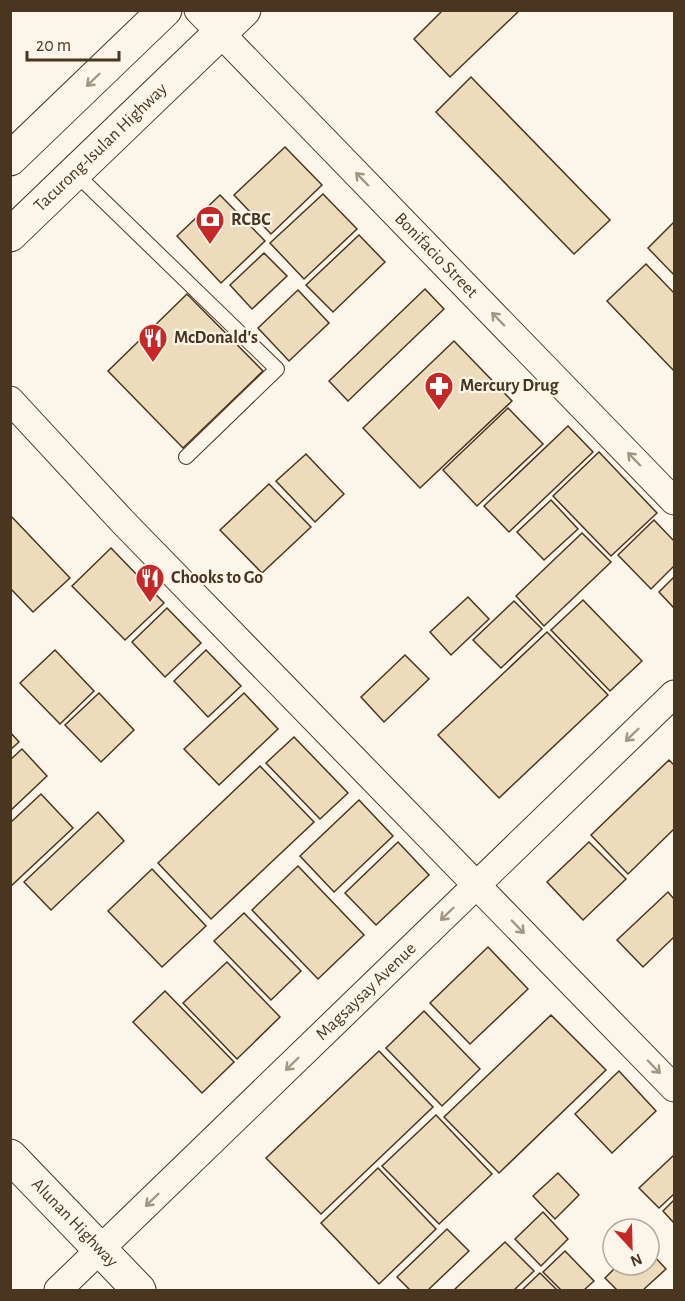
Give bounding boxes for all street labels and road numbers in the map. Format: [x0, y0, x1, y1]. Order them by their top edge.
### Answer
street label: Tacurong-Isulan Highway [31, 80, 171, 215]
street label: Bonifacio Street [391, 209, 481, 302]
street label: Magsaysay Avenue [313, 939, 420, 1044]
street label: Alunan Highway [28, 1175, 121, 1271]

